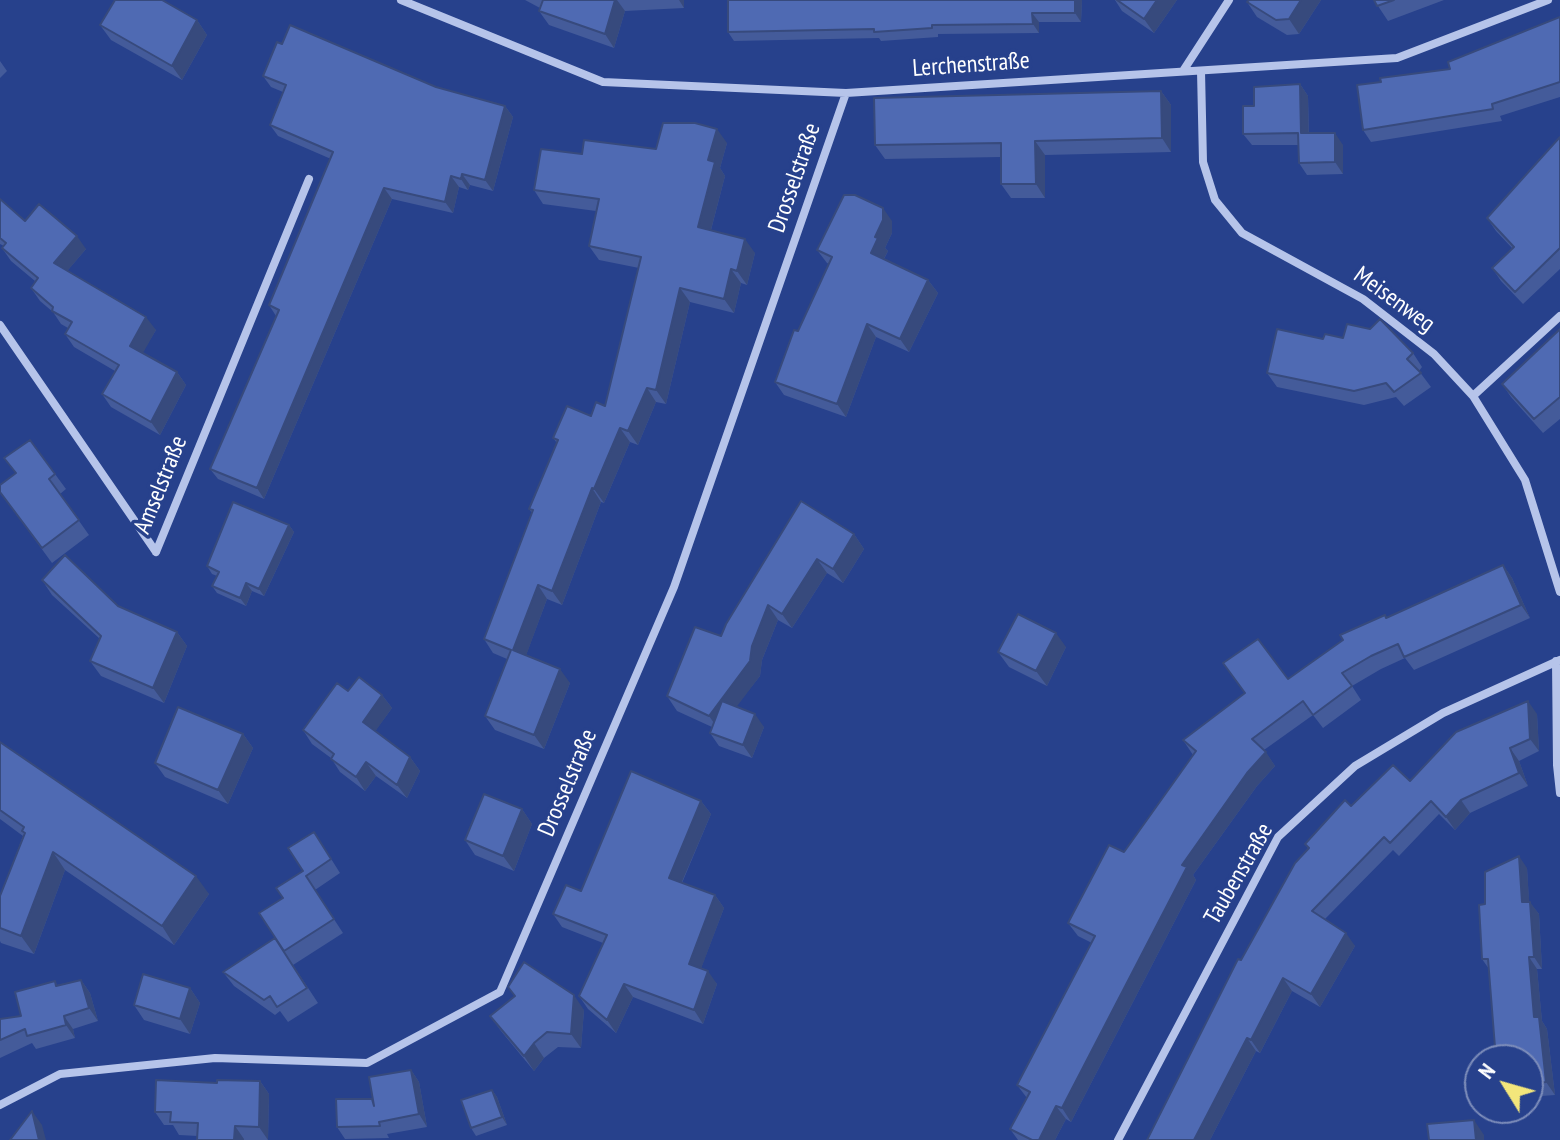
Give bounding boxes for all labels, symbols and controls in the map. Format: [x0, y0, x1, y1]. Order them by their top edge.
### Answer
street label: Lerchenstraße [911, 47, 1031, 83]
street label: Drosselstraße [763, 120, 827, 236]
street label: Meisenweg [1348, 261, 1440, 339]
street label: Amselstraße [128, 432, 194, 538]
street label: Drosselstraße [533, 725, 603, 841]
street label: Taubenstraße [1199, 818, 1279, 930]
north arrow [1464, 1044, 1544, 1124]
text: N [1472, 1058, 1501, 1084]

